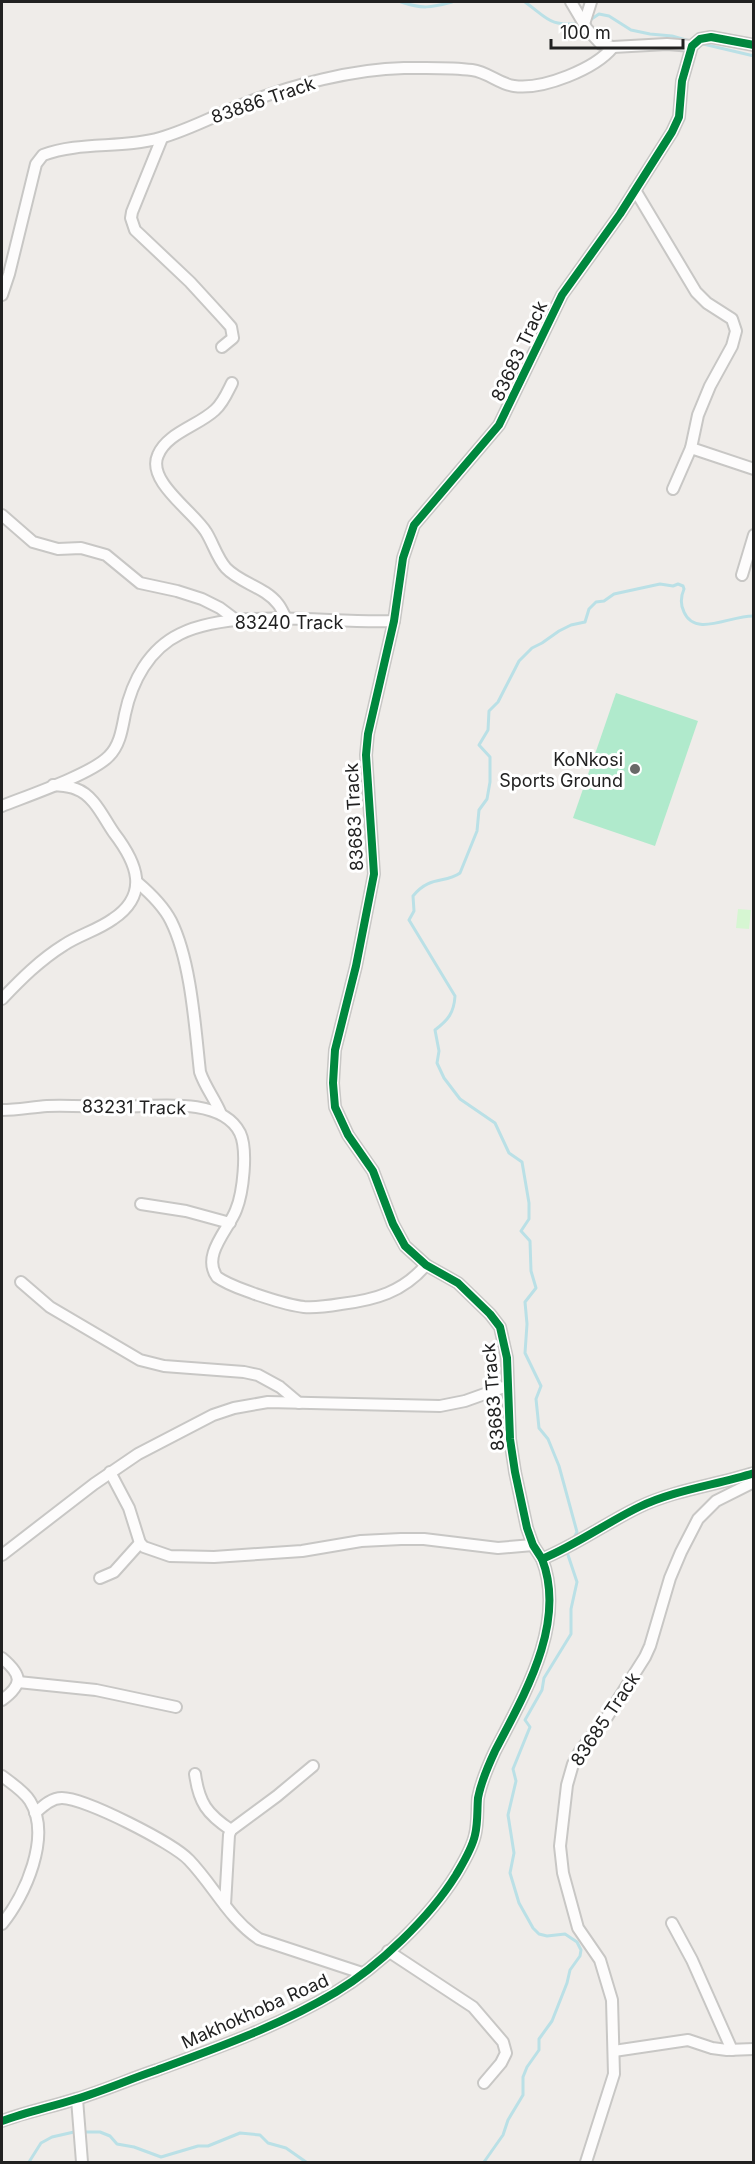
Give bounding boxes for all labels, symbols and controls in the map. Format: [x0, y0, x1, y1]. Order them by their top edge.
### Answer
scale bar [551, 12, 683, 50]
text: 100 m [560, 22, 611, 43]
street label: 83886 Track [208, 72, 318, 128]
street label: 83683 Track [487, 297, 551, 405]
street label: 83240 Track [235, 612, 343, 633]
place label: KoNkosi Sports Ground [499, 749, 623, 791]
street label: 83683 Track [341, 762, 367, 872]
marker: KoNkosi Sports Ground [628, 762, 642, 776]
street label: 83231 Track [82, 1096, 186, 1118]
street label: 83683 Track [478, 1342, 508, 1452]
street label: 83685 Track [566, 1668, 644, 1770]
street label: Makhokhoba Road [178, 1969, 332, 2053]

